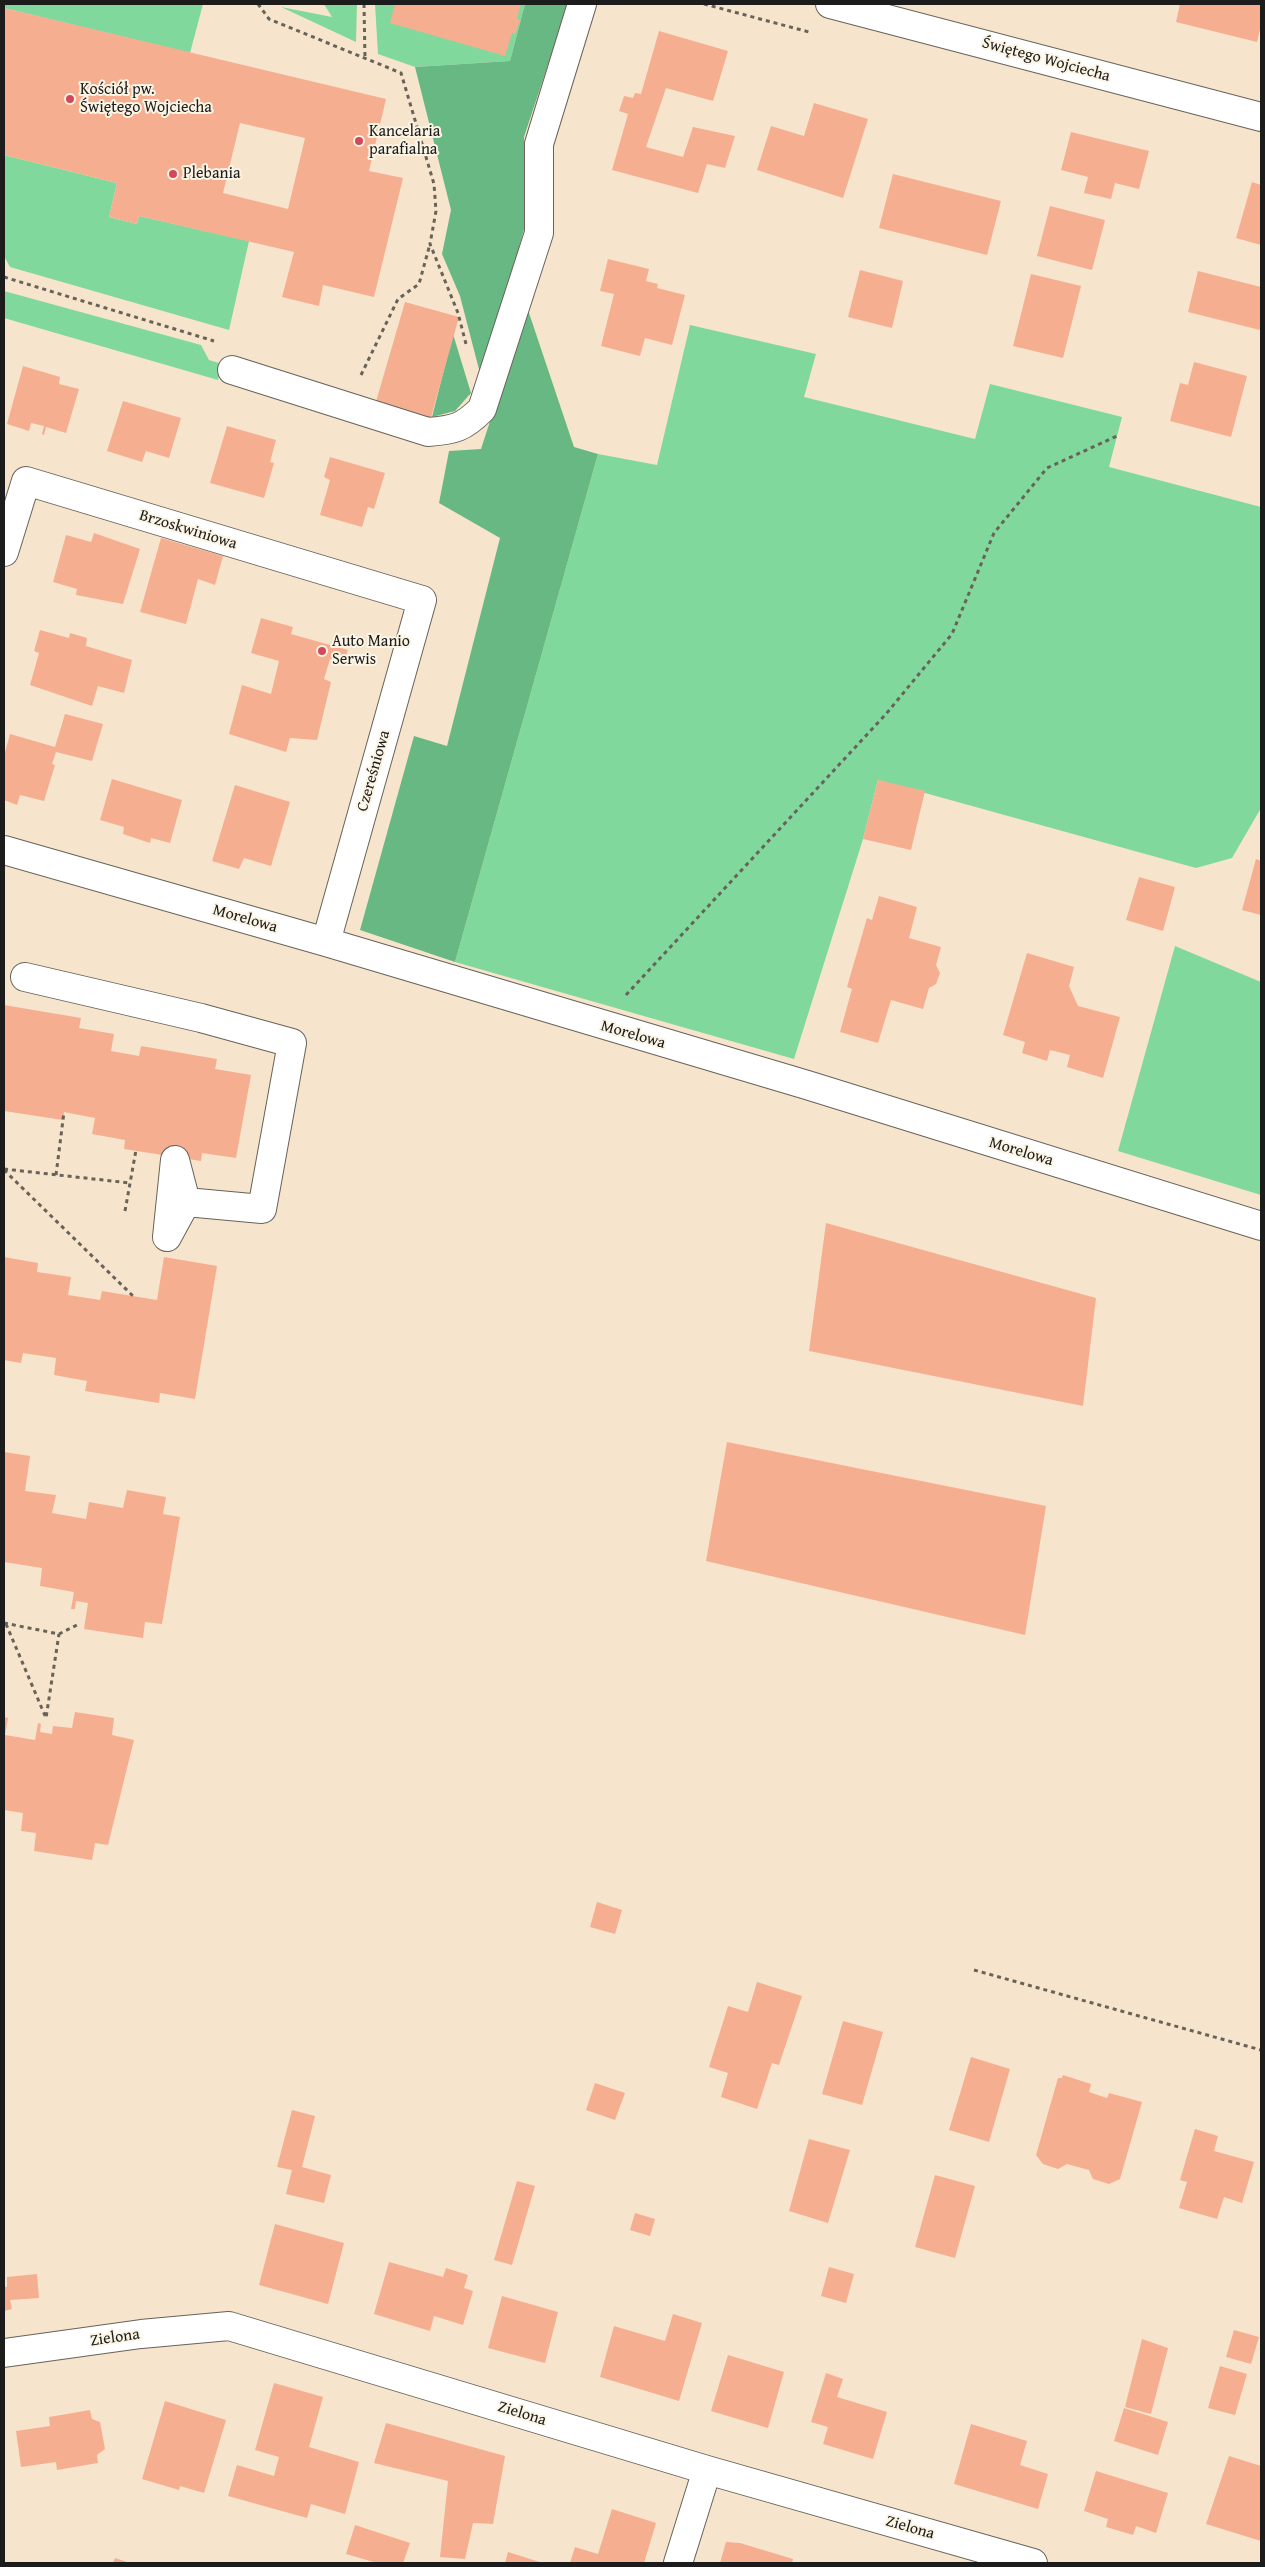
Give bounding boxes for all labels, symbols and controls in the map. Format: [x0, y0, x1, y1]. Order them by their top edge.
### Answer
street label: Świętego Wojciecha [980, 34, 1112, 86]
place label: Kościół pw. Świętego Wojciecha [80, 80, 212, 118]
marker: Kościół pw. Świętego Wojciecha [64, 93, 76, 105]
place label: Kancelaria parafialna [369, 122, 440, 160]
marker: Kancelaria parafialna [353, 135, 365, 147]
place label: Plebania [183, 164, 240, 184]
marker: Plebania [167, 168, 179, 180]
street label: Brzoskwiniowa [137, 506, 239, 554]
place label: Auto Manio Serwis [332, 632, 410, 670]
marker: Auto Manio Serwis [316, 645, 328, 657]
street label: Czereśniowa [353, 728, 395, 814]
street label: Morelowa [211, 901, 279, 937]
street label: Morelowa [599, 1017, 667, 1053]
street label: Morelowa [987, 1133, 1055, 1171]
street label: Zielona [89, 2325, 141, 2351]
street label: Zielona [495, 2398, 549, 2430]
street label: Zielona [883, 2512, 937, 2544]

